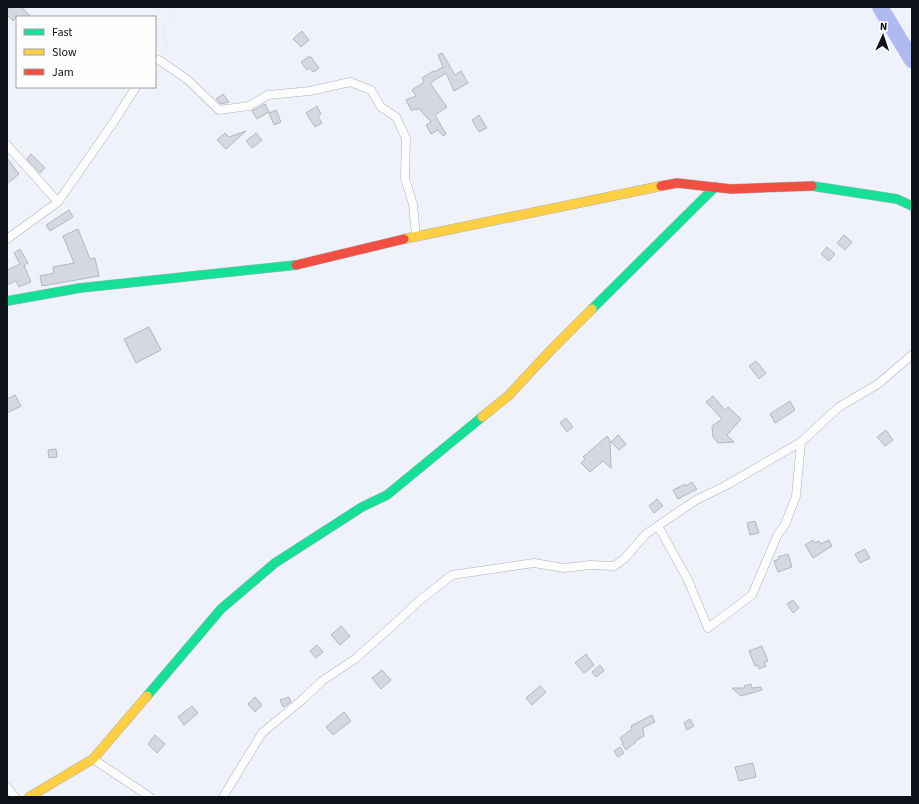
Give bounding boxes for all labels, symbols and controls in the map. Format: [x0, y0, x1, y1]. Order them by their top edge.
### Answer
legend [16, 16, 156, 88]
north arrow [863, 16, 903, 56]
text: N [879, 19, 888, 34]
text: Fast [52, 24, 72, 41]
text: Slow [52, 44, 77, 61]
text: Jam [52, 64, 74, 81]

